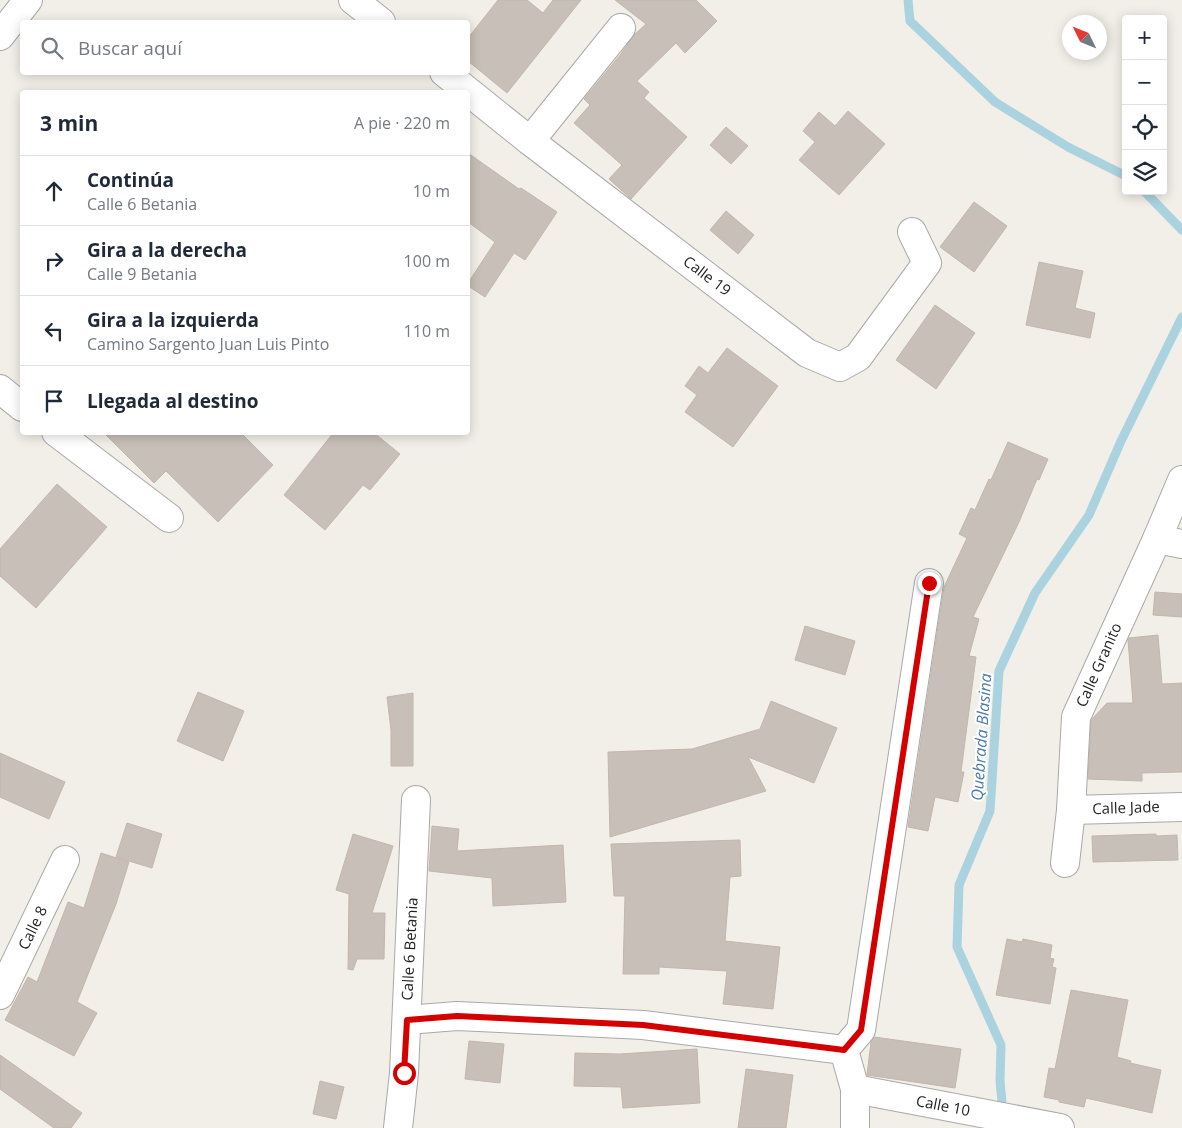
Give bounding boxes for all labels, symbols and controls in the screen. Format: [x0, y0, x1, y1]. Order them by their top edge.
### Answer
north arrow [1062, 15, 1107, 60]
map controls [1122, 15, 1167, 195]
button: + [1122, 15, 1167, 60]
search box [20, 20, 470, 75]
icon: search [38, 34, 66, 62]
text: Buscar aquí [78, 35, 182, 61]
button: − [1122, 60, 1167, 105]
button: locate [1122, 105, 1167, 150]
text: 3 min [40, 109, 98, 137]
text: A pie · 220 m [354, 112, 450, 134]
button: layers [1122, 150, 1167, 195]
text: Continúa [87, 167, 174, 193]
icon: ahead [40, 177, 68, 205]
text: 10 m [413, 180, 450, 202]
text: Calle 6 Betania [87, 193, 197, 215]
text: Gira a la derecha [87, 237, 247, 263]
icon: right [40, 247, 68, 275]
text: 100 m [404, 250, 450, 272]
street label: Calle 19 [680, 251, 736, 300]
text: Calle 9 Betania [87, 263, 197, 285]
text: Gira a la izquierda [87, 307, 259, 333]
icon: left [40, 317, 68, 345]
text: 110 m [404, 320, 450, 342]
text: Camino Sargento Juan Luis Pinto [87, 333, 329, 355]
icon: arrive [40, 387, 68, 415]
text: Llegada al destino [87, 388, 259, 414]
route end [918, 572, 941, 595]
street label: Calle Granito [1071, 619, 1126, 710]
water label: Quebrada Blasina [966, 673, 996, 801]
street label: Calle Jade [1092, 796, 1160, 818]
street label: Calle 6 Betania [396, 897, 422, 1001]
street label: Calle 8 [13, 902, 51, 953]
route start [393, 1062, 416, 1085]
street label: Calle 10 [914, 1090, 972, 1120]

